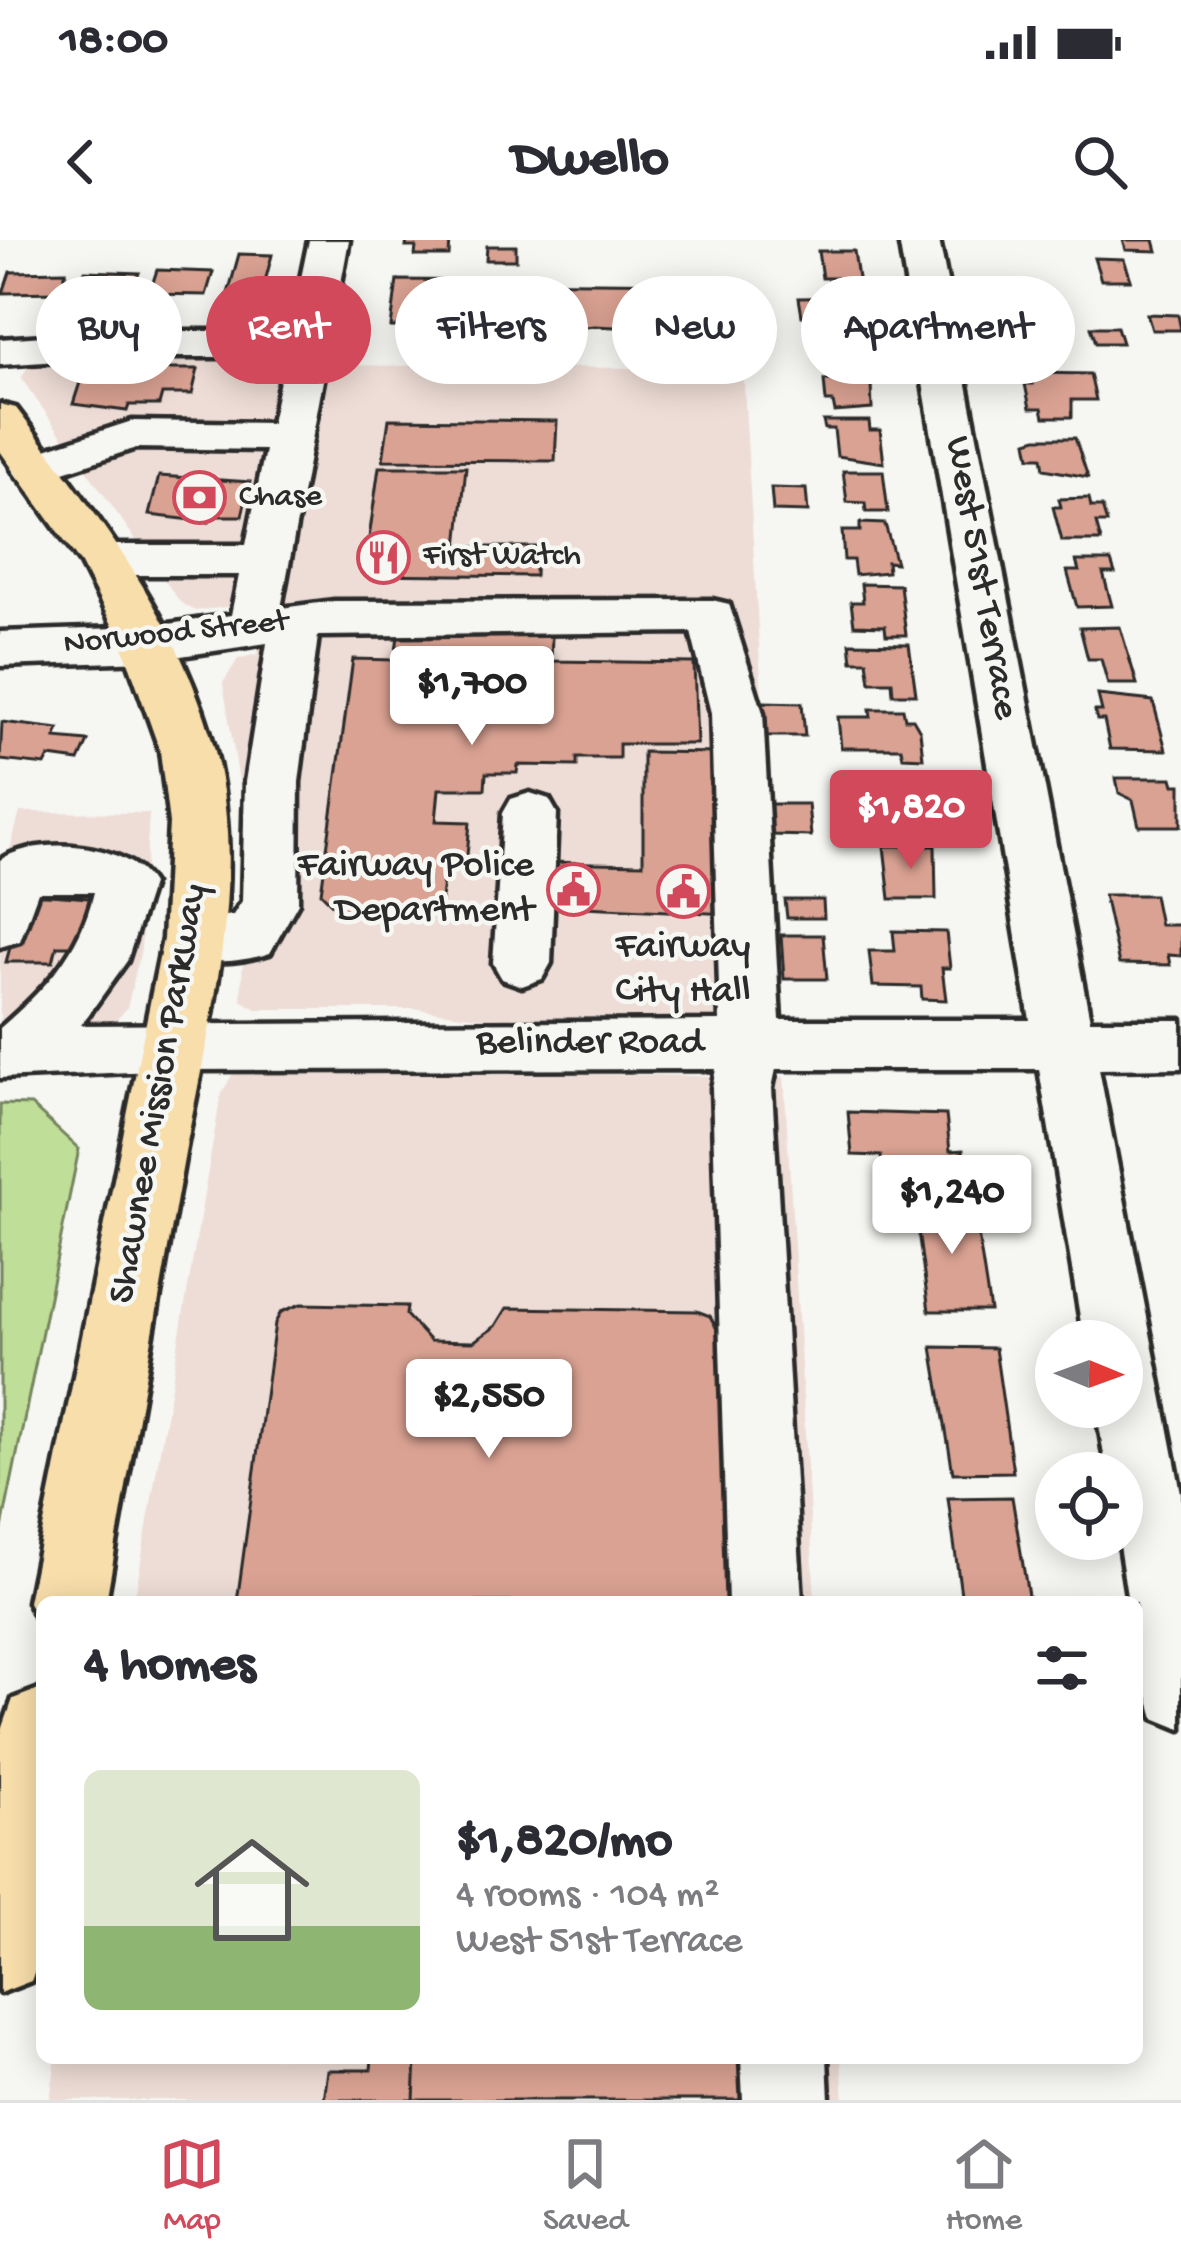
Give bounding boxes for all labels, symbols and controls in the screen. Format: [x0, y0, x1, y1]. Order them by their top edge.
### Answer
text: 18:00 [60, 16, 168, 69]
icon: back [48, 129, 114, 195]
icon: search [1067, 129, 1133, 195]
text: Dwello [512, 130, 669, 194]
chip: Buy [36, 276, 182, 384]
chip: Rent [206, 276, 371, 384]
chip: Filters [395, 276, 588, 384]
chip: New [612, 276, 777, 384]
chip: Apartment [801, 276, 1075, 384]
street label: West 51st Terrace [932, 433, 1028, 724]
bank icon: Chase [172, 470, 228, 526]
place label: Chase [239, 479, 323, 517]
restaurant icon: First Watch [356, 529, 412, 585]
place label: First Watch [422, 538, 581, 576]
street label: Norwood Street [62, 603, 293, 665]
pin: $1,700 [374, 646, 570, 748]
text: $1,700 [417, 662, 527, 708]
pin: $1,820 [813, 770, 1009, 872]
text: $1,820 [857, 786, 965, 832]
place label: Fairway Police Department [297, 844, 537, 935]
public building icon: Fairway Police Department [545, 861, 601, 917]
public building icon: Fairway City Hall [655, 863, 711, 919]
street label: Shawnee Mission Parkway [100, 881, 220, 1307]
place label: Fairway City Hall [615, 925, 751, 1016]
street label: Belinder Road [476, 1021, 707, 1067]
pin: $1,240 [854, 1155, 1050, 1257]
text: $1,240 [899, 1171, 1005, 1217]
north arrow [1035, 1320, 1143, 1428]
map controls [1035, 1320, 1143, 1560]
pin: $2,550 [391, 1359, 587, 1461]
text: $2,550 [433, 1375, 545, 1421]
button: locate [1035, 1452, 1143, 1560]
icon: filters [1029, 1635, 1095, 1701]
text: 4 homes [84, 1638, 255, 1698]
text: $1,820/mo [456, 1814, 672, 1874]
icon: home [180, 1818, 324, 1962]
text: 4 rooms · 104 m² [456, 1874, 719, 1920]
text: West 51st Terrace [456, 1920, 742, 1966]
tab: Map [159, 2131, 225, 2241]
tab: Saved [543, 2131, 628, 2241]
tab: Home [946, 2131, 1022, 2241]

